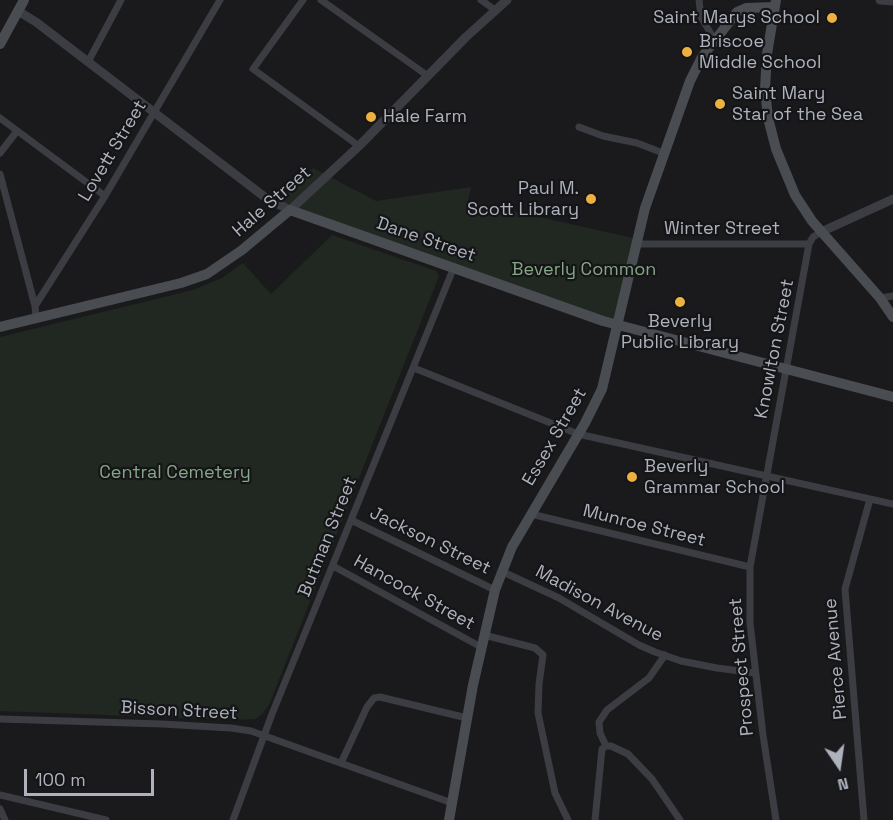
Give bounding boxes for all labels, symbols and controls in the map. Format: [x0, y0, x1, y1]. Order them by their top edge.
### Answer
place label: Saint Marys School [653, 7, 820, 29]
marker: Saint Marys School [825, 11, 839, 25]
place label: Briscoe Middle School [699, 31, 821, 74]
marker: Briscoe Middle School [680, 45, 694, 59]
place label: Saint Mary Star of the Sea [732, 83, 863, 125]
street label: Lovett Street [74, 96, 152, 206]
marker: Saint Mary Star of the Sea [713, 97, 727, 111]
place label: Hale Farm [383, 106, 467, 128]
marker: Hale Farm [364, 110, 378, 124]
street label: Hale Street [228, 162, 316, 242]
place label: Paul M. Scott Library [467, 178, 579, 220]
marker: Paul M. Scott Library [584, 192, 598, 206]
street label: Dane Street [373, 213, 479, 267]
street label: Winter Street [664, 218, 780, 240]
park label: Beverly Common [512, 259, 656, 281]
street label: Knowlton Street [751, 277, 799, 421]
marker: Beverly Public Library [673, 295, 687, 309]
place label: Beverly Public Library [621, 311, 739, 354]
street label: Essex Street [518, 384, 592, 490]
place label: Beverly Grammar School [644, 456, 785, 498]
park label: Central Cemetery [99, 462, 251, 484]
marker: Beverly Grammar School [625, 470, 639, 484]
street label: Butman Street [294, 474, 362, 600]
street label: Munroe Street [580, 500, 708, 552]
street label: Jackson Street [366, 502, 494, 580]
street label: Hancock Street [350, 551, 478, 635]
street label: Madison Avenue [531, 561, 667, 647]
street label: Prospect Street [725, 597, 759, 737]
street label: Pierce Avenue [820, 597, 852, 721]
street label: Bisson Street [120, 697, 238, 725]
north arrow [809, 736, 869, 796]
scale bar [27, 757, 158, 795]
text: 100 m [35, 768, 86, 791]
text: N [836, 773, 851, 795]

